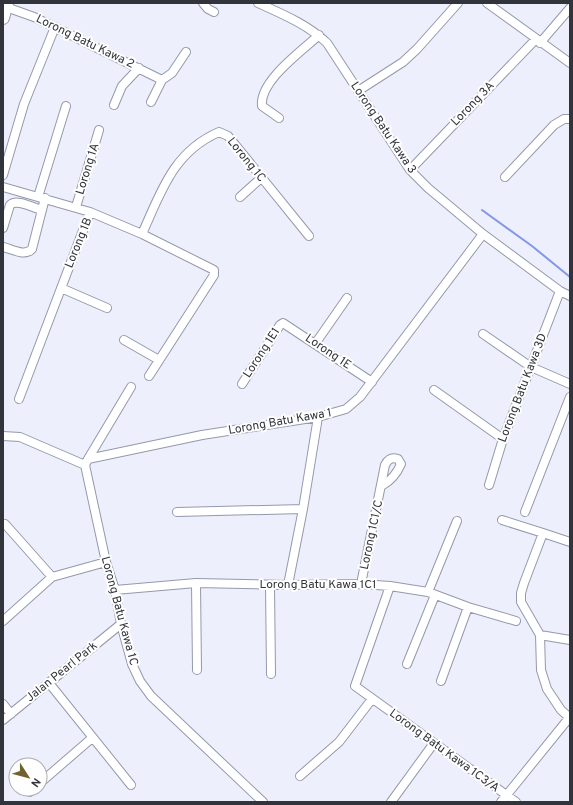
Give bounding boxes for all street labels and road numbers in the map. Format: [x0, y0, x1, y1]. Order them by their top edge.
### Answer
street label: Lorong Batu Kawa 2 [33, 11, 137, 73]
street label: Lorong 3A [448, 78, 498, 130]
street label: Lorong Batu Kawa 3 [346, 79, 420, 177]
street label: Lorong 1C [223, 134, 269, 186]
street label: Lorong 1A [73, 141, 103, 197]
street label: Lorong 1B [62, 215, 96, 271]
street label: Lorong 1E1 [240, 325, 284, 381]
street label: Lorong 1E [302, 331, 354, 373]
street label: Lorong Batu Kawa 3D [495, 331, 551, 445]
street label: Lorong Batu Kawa 1 [227, 405, 333, 439]
street label: Lorong 1C1/C [357, 498, 387, 571]
street label: Lorong Batu Kawa 1C [97, 555, 141, 668]
street label: Lorong Batu Kawa 1C1 [259, 577, 377, 593]
street label: Jalan Pearl Park [23, 638, 101, 706]
street label: Lorong Batu Kawa 1C3/A [386, 706, 502, 796]

